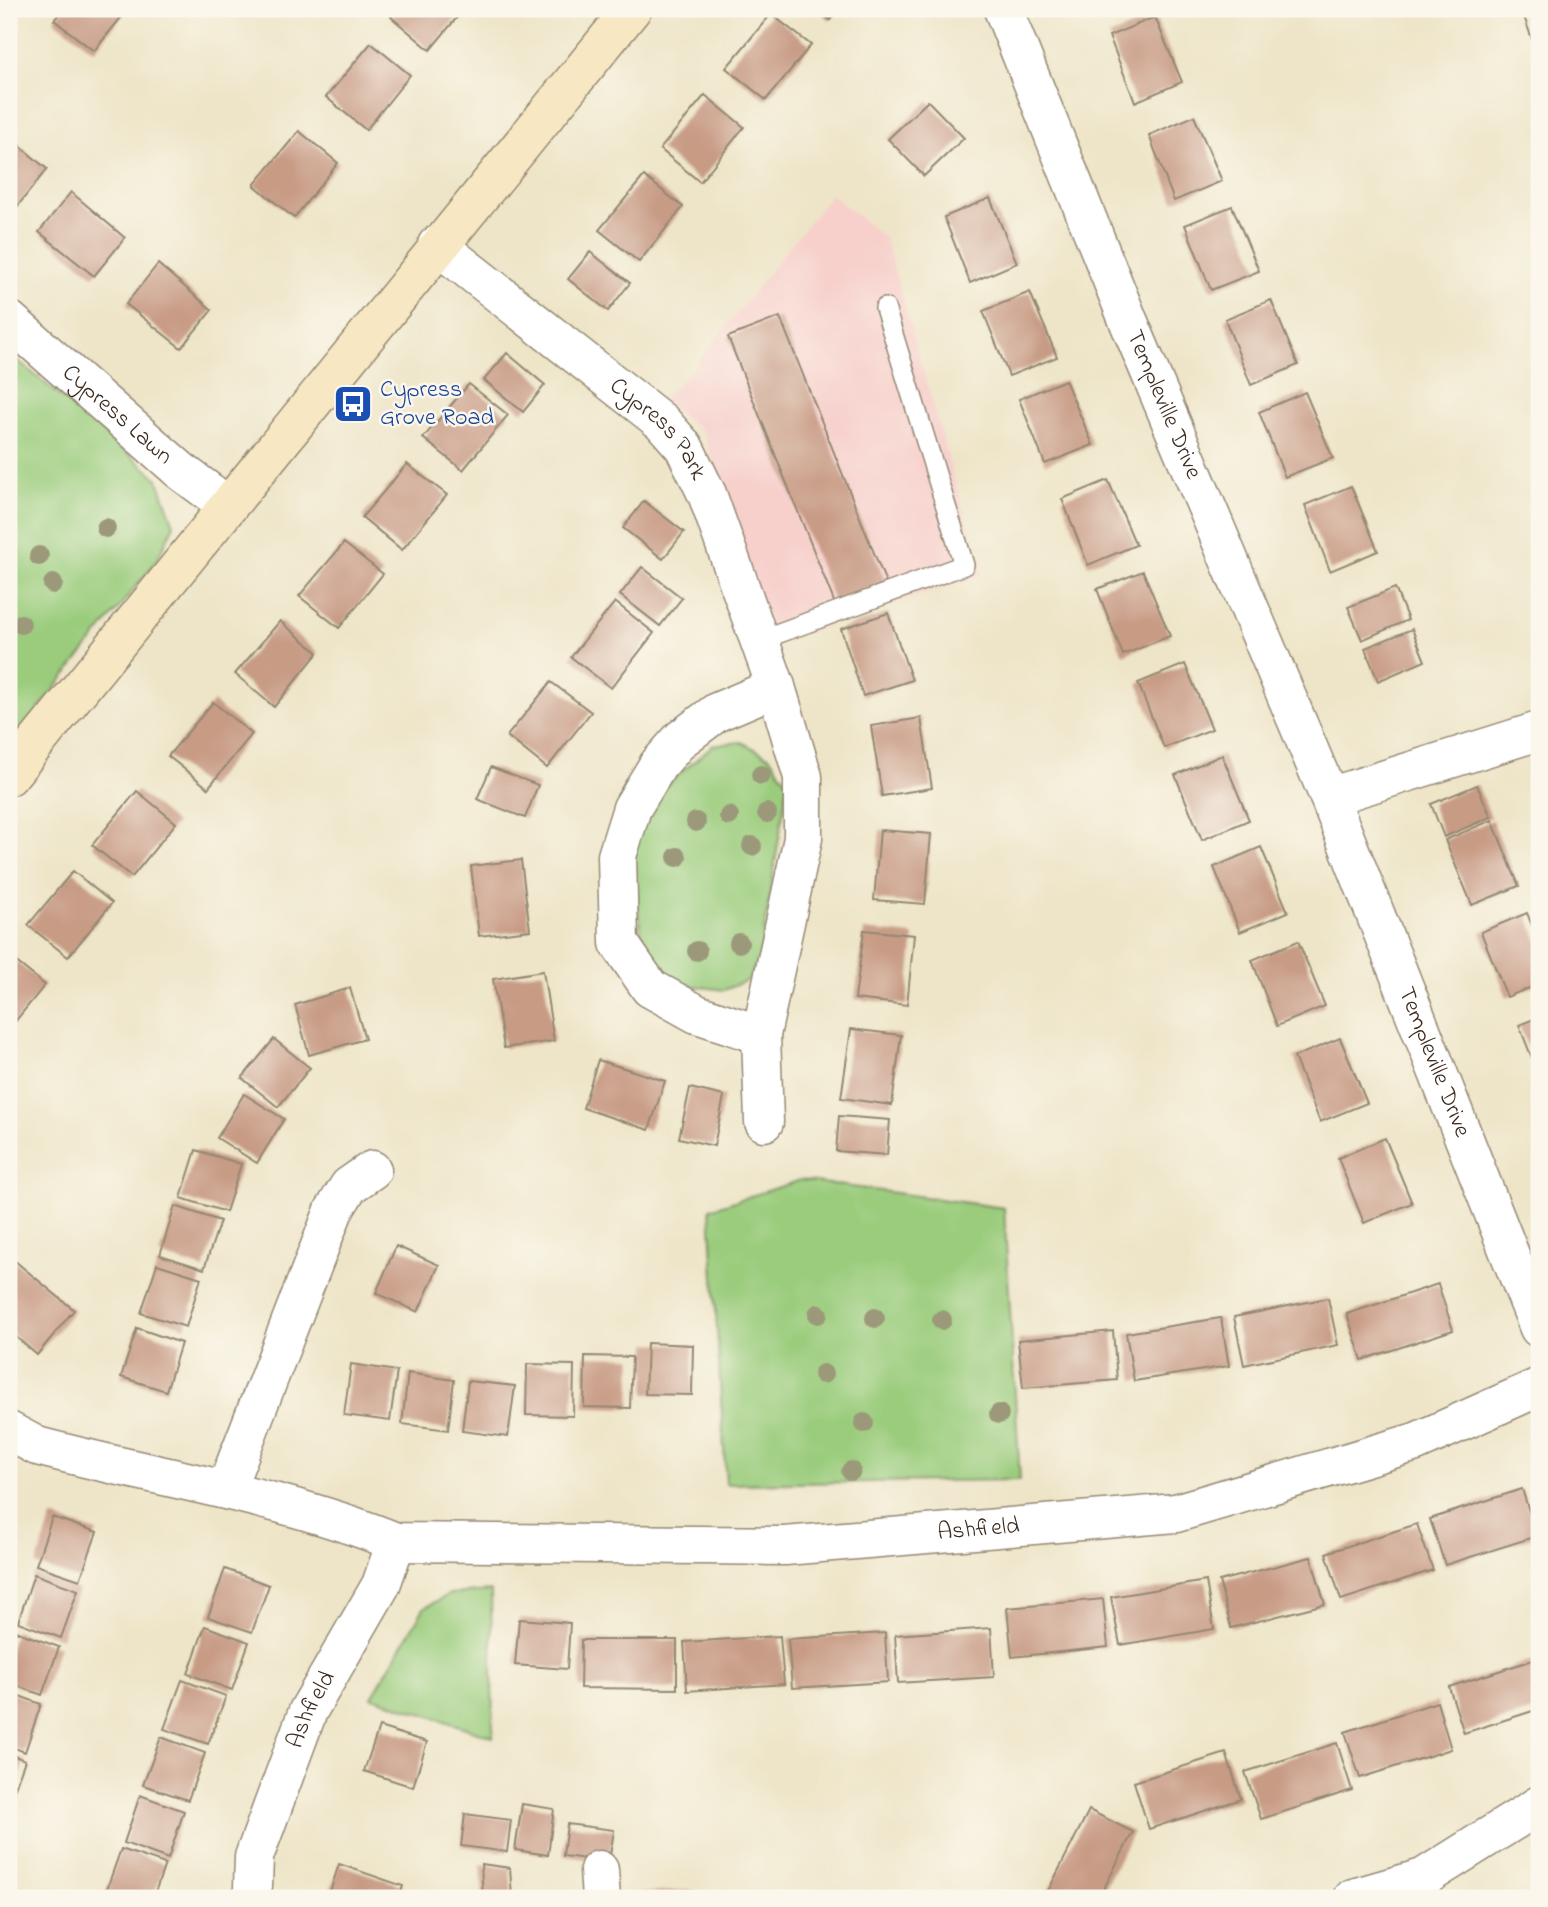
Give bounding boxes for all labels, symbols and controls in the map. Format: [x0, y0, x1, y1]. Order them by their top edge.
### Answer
street label: Templeville Drive [1117, 325, 1211, 485]
street label: Cypress Lawn [54, 356, 181, 474]
street label: Cypress Park [602, 369, 715, 487]
place label: Cypress Grove Road [380, 373, 494, 436]
bus stop icon: Cypress Grove Road [332, 383, 374, 425]
street label: Templeville Drive [1388, 982, 1479, 1143]
street label: Ashfield [936, 1509, 1021, 1551]
street label: Ashfield [278, 1664, 345, 1753]

